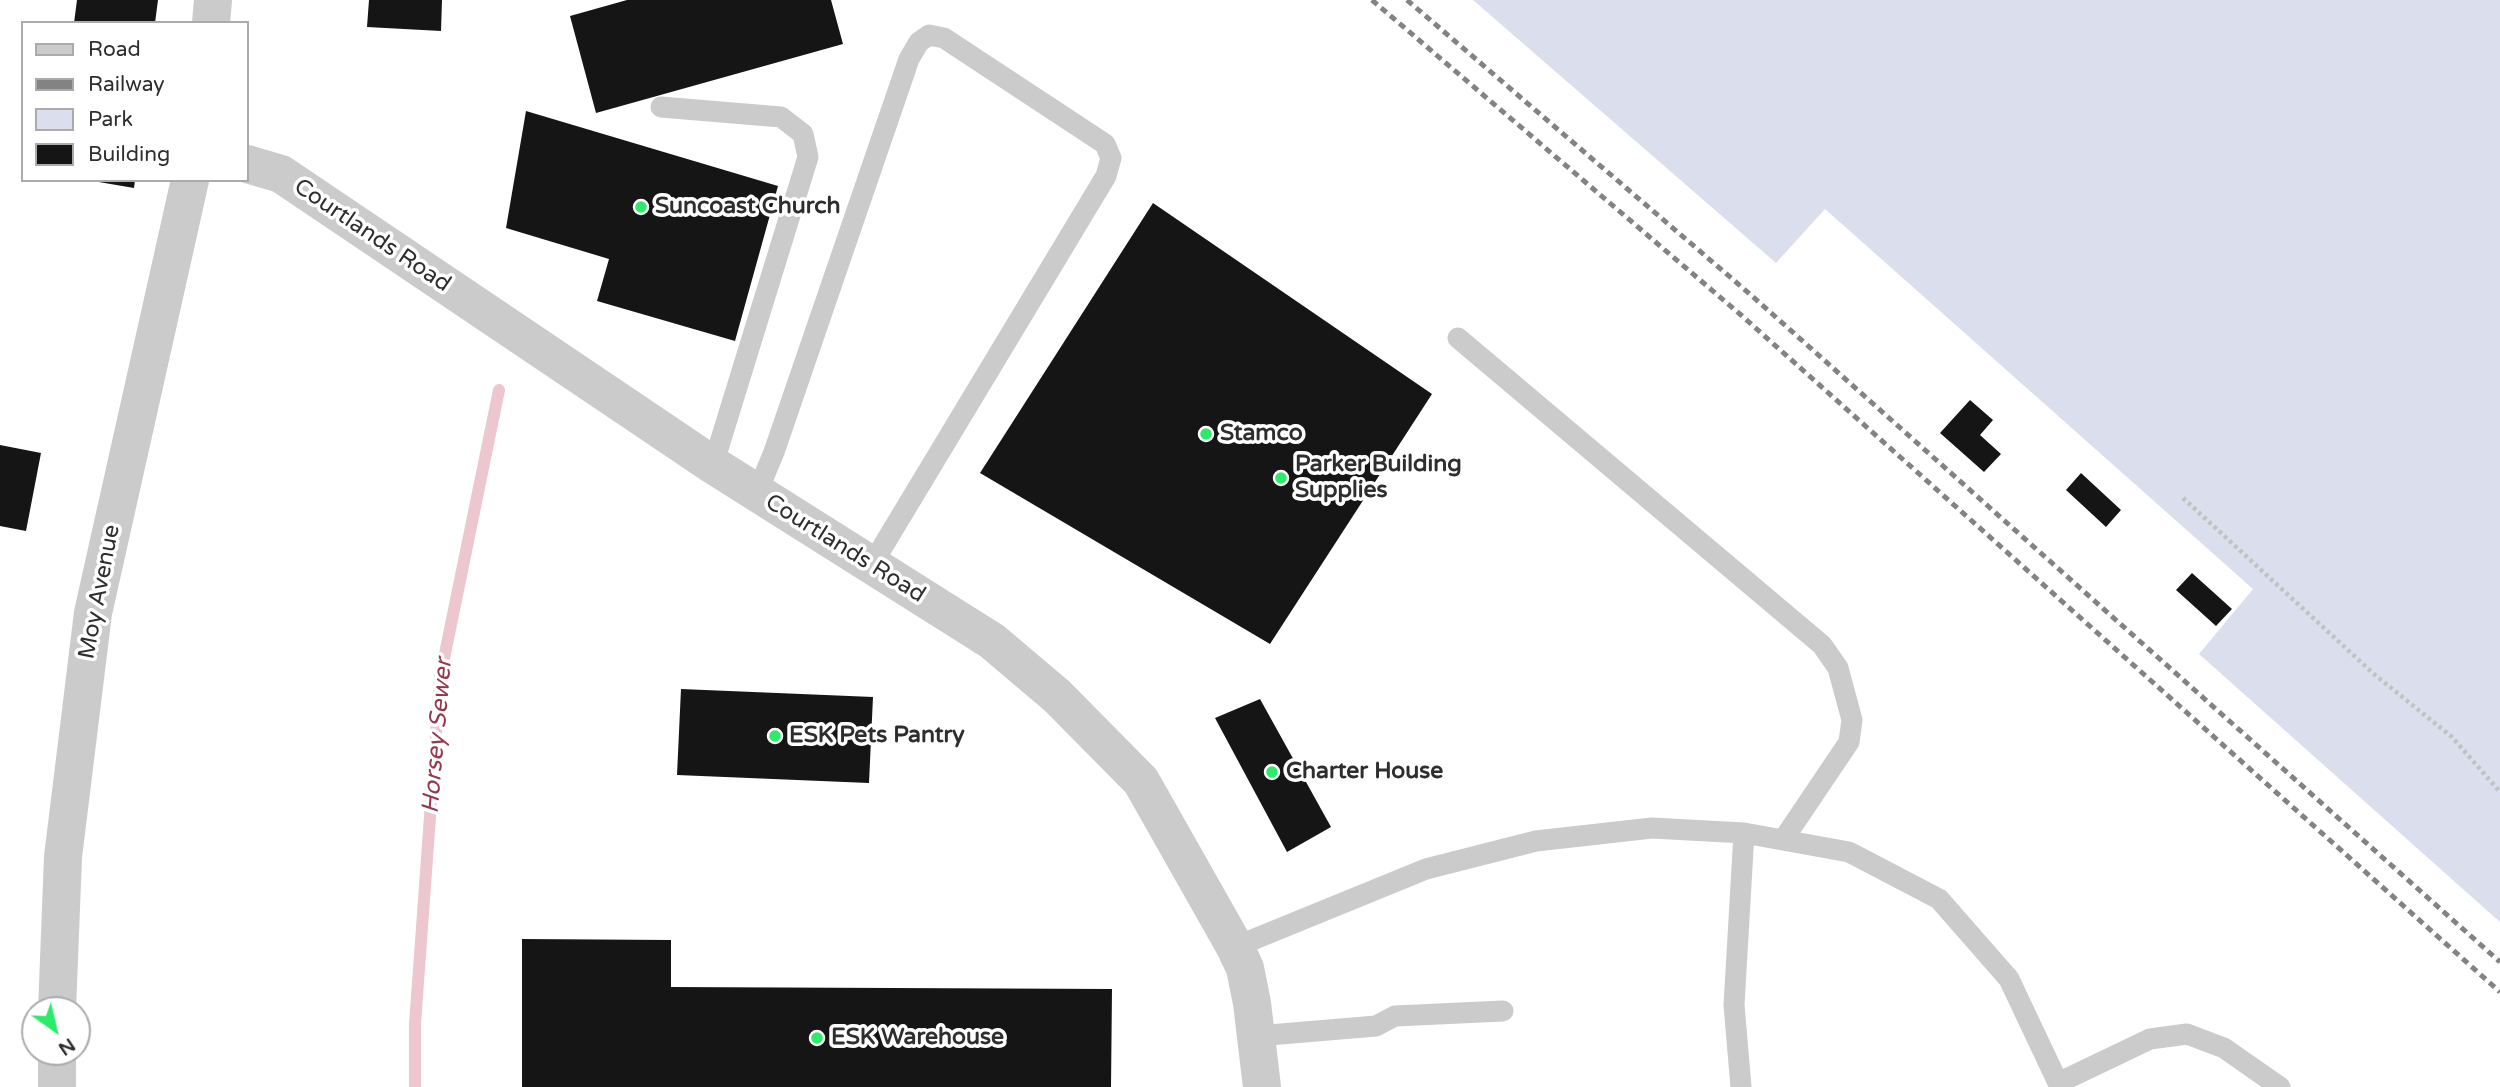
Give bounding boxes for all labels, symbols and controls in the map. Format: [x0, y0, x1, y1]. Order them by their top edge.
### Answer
legend [21, 21, 248, 182]
text: Road [88, 37, 141, 62]
text: Railway [88, 72, 165, 97]
text: Park [88, 107, 133, 132]
text: Building [88, 142, 170, 167]
street label: Courtlands Road [288, 173, 456, 299]
place label: Suncoast Church [655, 193, 840, 221]
marker: Suncoast Church [633, 199, 649, 215]
place label: Stamco [1220, 420, 1303, 448]
marker: Stamco [1198, 426, 1214, 442]
place label: Parker Building Supplies [1295, 451, 1462, 505]
marker: Parker Building Supplies [1273, 470, 1289, 486]
street label: Courtlands Road [760, 489, 930, 609]
street label: Moy Avenue [73, 522, 127, 662]
water label: Horsey Sewer [417, 657, 459, 815]
place label: ESK Pets Pantry [789, 722, 965, 750]
marker: ESK Pets Pantry [767, 728, 783, 744]
place label: Charter House [1286, 758, 1443, 786]
marker: Charter House [1264, 764, 1280, 780]
north arrow [21, 996, 91, 1066]
place label: ESK Warehouse [831, 1024, 1004, 1052]
marker: ESK Warehouse [809, 1030, 825, 1046]
text: N [54, 1033, 79, 1060]

